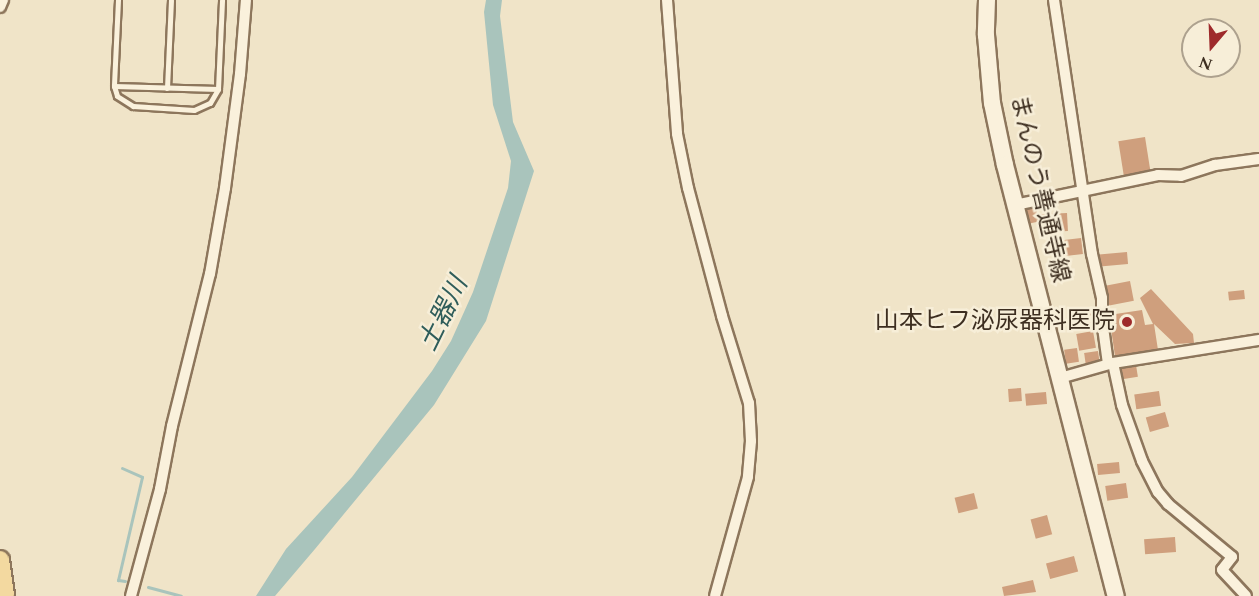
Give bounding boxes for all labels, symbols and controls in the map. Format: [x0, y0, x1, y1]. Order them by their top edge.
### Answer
north arrow [1181, 18, 1241, 78]
text: N [1196, 50, 1216, 77]
street label: まんのう善通寺線 [1003, 92, 1075, 286]
water label: 土器川 [413, 272, 475, 356]
place label: 山本ヒフ泌尿器科医院 [875, 308, 1115, 336]
marker: 山本ヒフ泌尿器科医院 [1120, 315, 1134, 329]

